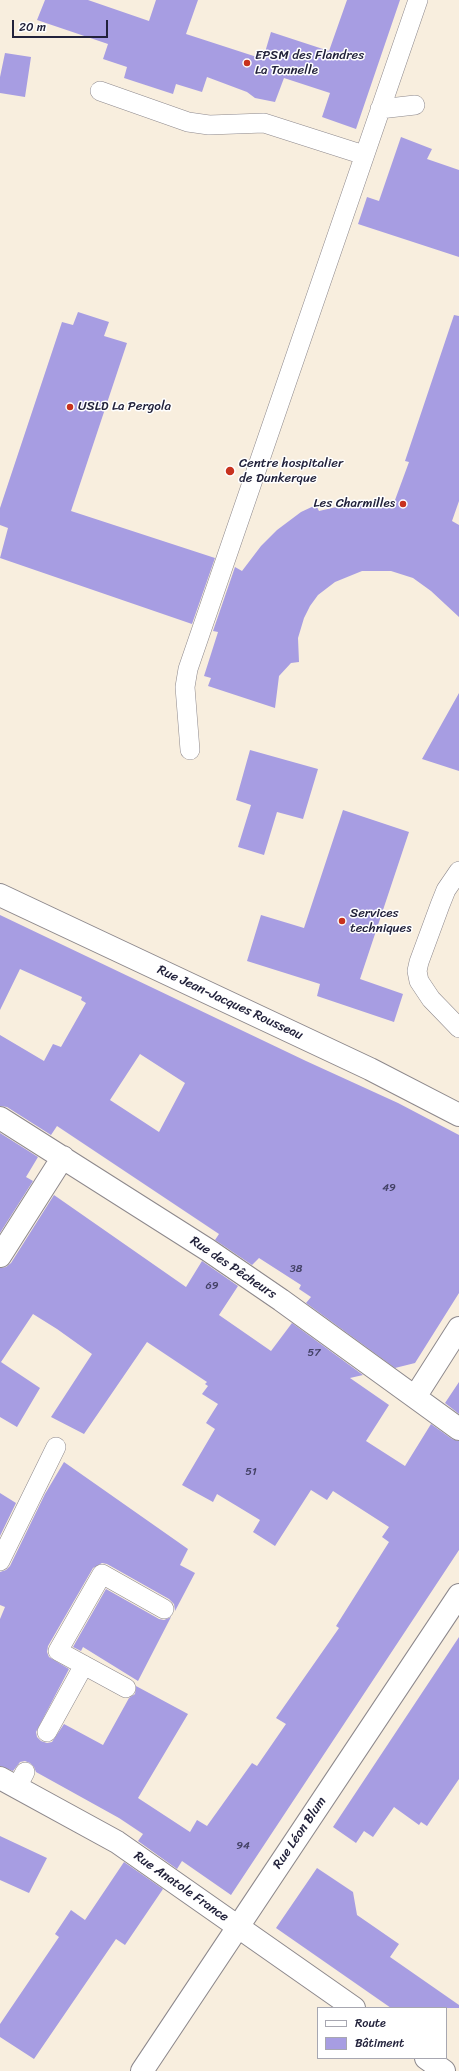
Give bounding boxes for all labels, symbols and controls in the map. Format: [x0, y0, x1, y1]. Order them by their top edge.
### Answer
scale bar [14, 12, 110, 38]
text: 20 m [19, 16, 46, 38]
place label: EPSM des Flandres La Tonnelle [255, 48, 364, 79]
marker: EPSM des Flandres La Tonnelle [242, 58, 252, 68]
place label: USLD La Pergola [78, 399, 171, 415]
marker: USLD La Pergola [65, 402, 75, 412]
place label: Centre hospitalier de Dunkerque [239, 456, 343, 487]
marker: Centre hospitalier de Dunkerque [224, 465, 236, 477]
place label: Les Charmilles [314, 496, 395, 512]
marker: Les Charmilles [398, 499, 408, 509]
place label: Services techniques [350, 906, 412, 937]
marker: Services techniques [337, 916, 347, 926]
street label: Rue Jean-Jacques Rousseau [155, 962, 305, 1044]
house number: 49 [382, 1181, 396, 1195]
street label: Rue des Pêcheurs [187, 1233, 279, 1303]
house number: 38 [290, 1262, 302, 1276]
house number: 69 [205, 1279, 219, 1293]
house number: 57 [307, 1346, 321, 1360]
house number: 51 [245, 1465, 257, 1479]
street label: Rue Léon Blum [270, 1794, 330, 1872]
house number: 94 [236, 1839, 250, 1853]
street label: Rue Anatole France [131, 1849, 231, 1925]
legend [317, 2007, 447, 2059]
text: Route [355, 2012, 386, 2034]
text: Bâtiment [355, 2032, 404, 2054]

